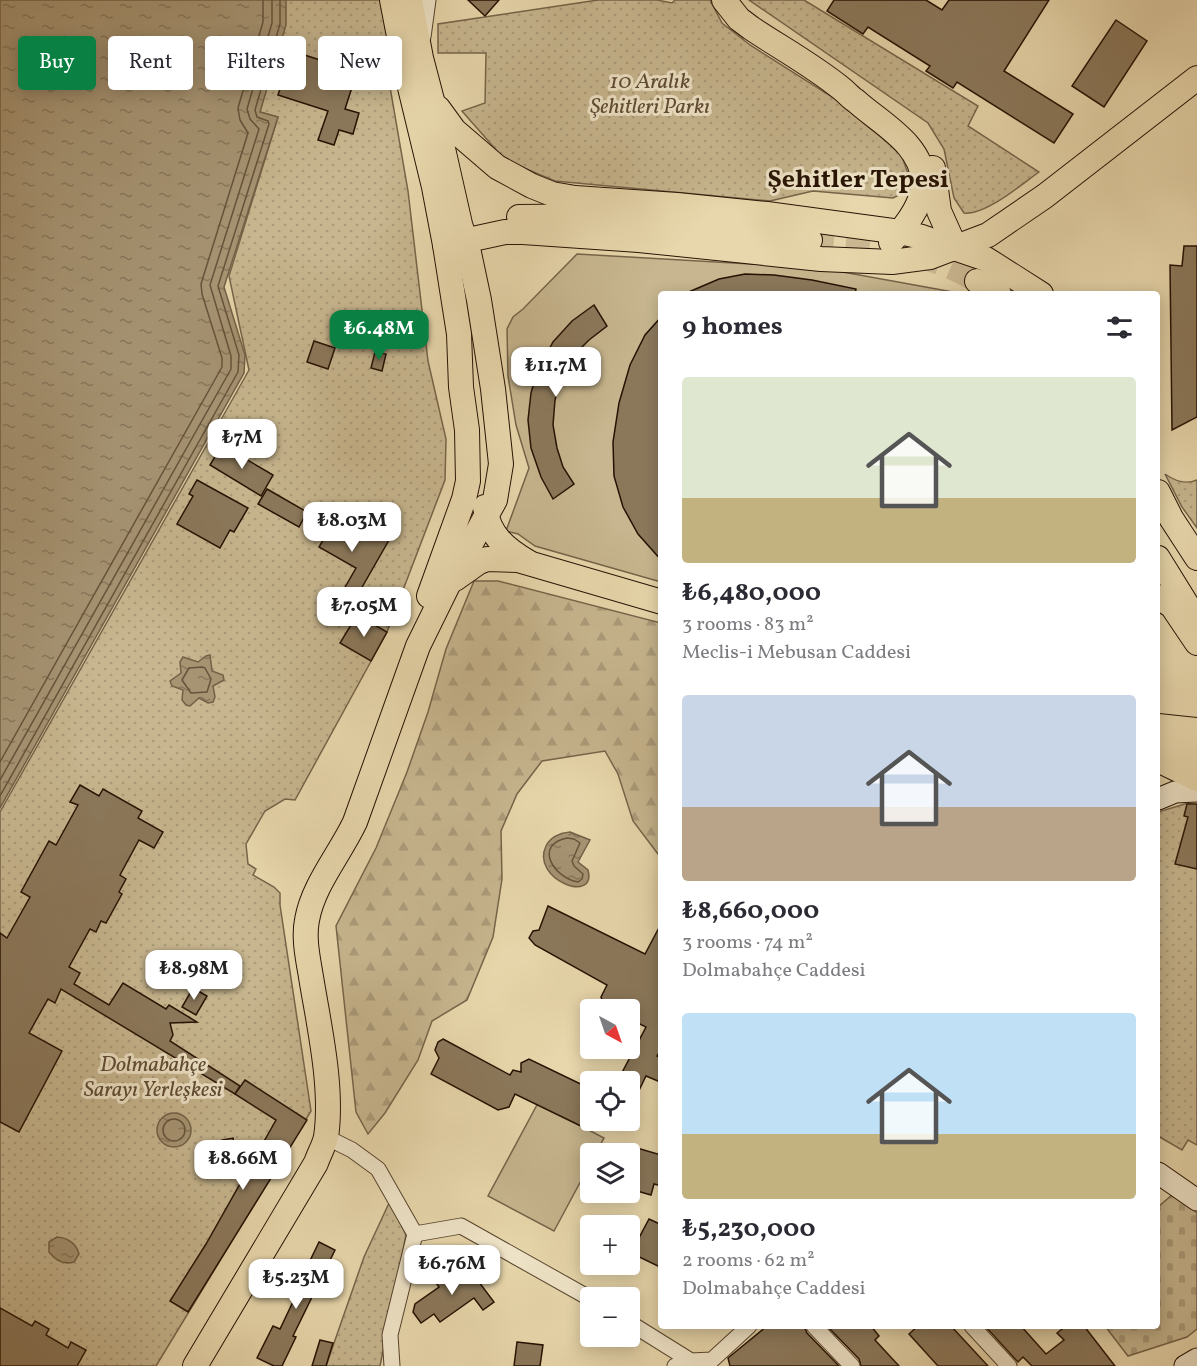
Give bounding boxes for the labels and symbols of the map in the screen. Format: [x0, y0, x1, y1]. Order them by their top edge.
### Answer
park label: 10 Aralık Şehitleri Parkı [590, 67, 710, 123]
district label: Şehitler Tepesi [767, 162, 949, 198]
pin: ₺6.48M [330, 310, 428, 361]
pin: ₺11.7M [507, 347, 605, 398]
pin: ₺7M [213, 419, 271, 470]
pin: ₺8.03M [303, 502, 401, 553]
pin: ₺7.05M [315, 587, 413, 638]
pin: ₺8.98M [145, 950, 243, 1001]
north arrow [580, 999, 640, 1059]
park label: Dolmabahçe Sarayı Yerleşkesi [84, 1050, 223, 1106]
pin: ₺8.66M [194, 1140, 292, 1191]
pin: ₺6.76M [403, 1245, 501, 1296]
pin: ₺5.23M [247, 1259, 345, 1310]

